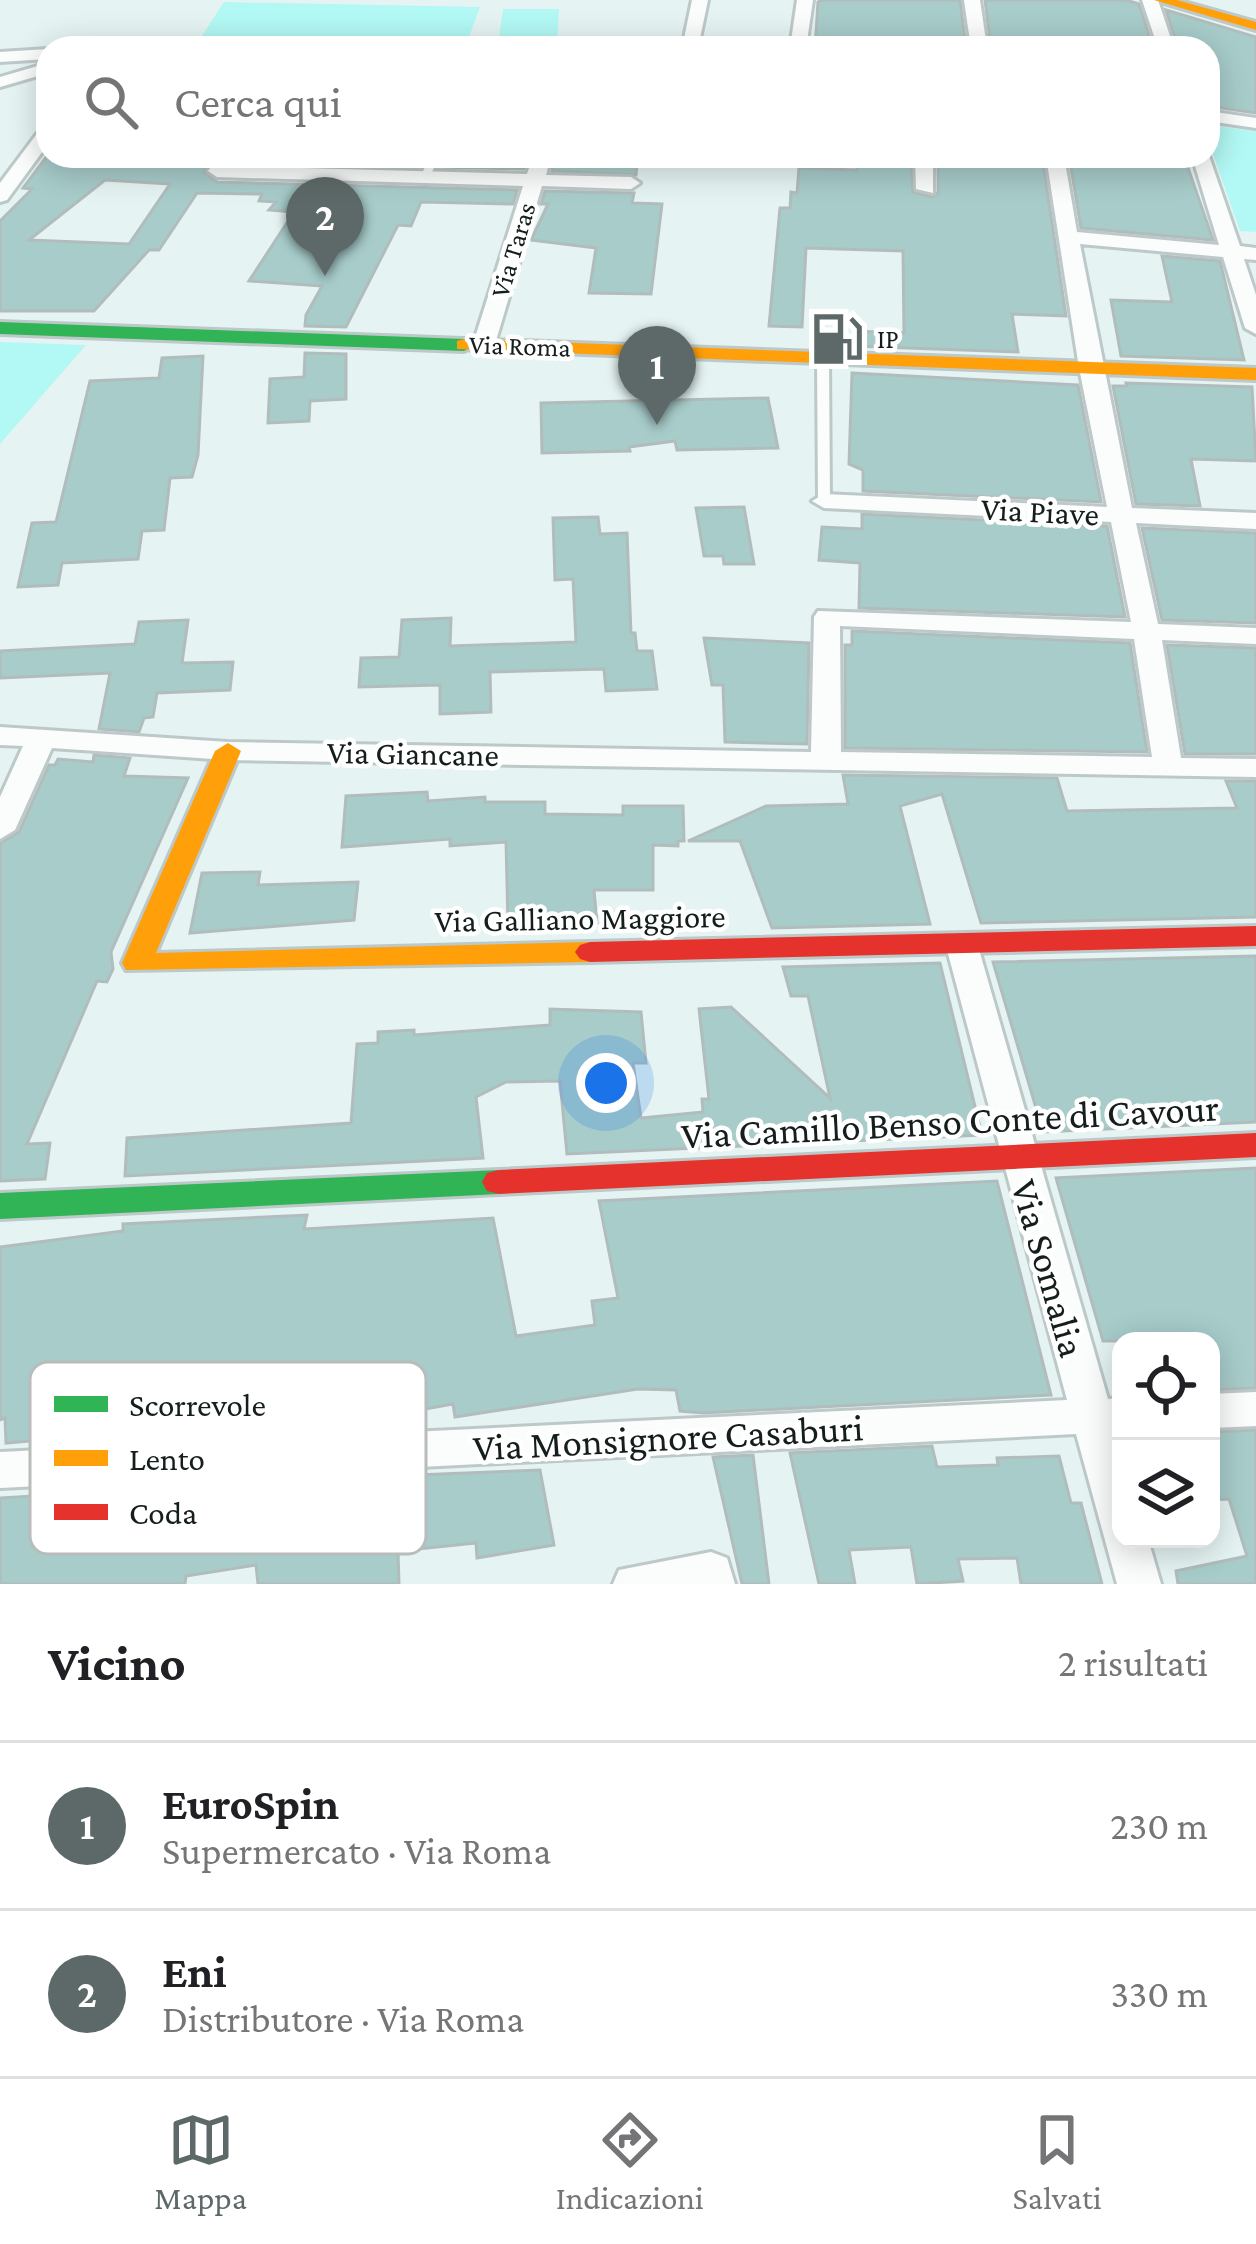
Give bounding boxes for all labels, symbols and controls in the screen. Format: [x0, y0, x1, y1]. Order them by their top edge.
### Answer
search box [36, 36, 1220, 168]
icon: search [78, 69, 144, 135]
text: Cerca qui [174, 77, 342, 127]
pin: 2 [286, 177, 364, 276]
street label: Via Taras [484, 199, 542, 301]
fuel station icon: IP [808, 310, 866, 368]
place label: IP [877, 324, 899, 354]
pin: 1 [618, 326, 696, 425]
street label: Via Roma [469, 329, 571, 363]
street label: Via Piave [980, 489, 1100, 533]
street label: Via Giancane [327, 733, 499, 773]
street label: Via Galliano Maggiore [434, 897, 726, 939]
your location [576, 1053, 636, 1113]
street label: Via Camillo Benso Conte di Cavour [680, 1085, 1220, 1157]
street label: Via Somalia [1003, 1174, 1095, 1362]
map controls [1112, 1332, 1220, 1548]
button: locate [1112, 1332, 1220, 1440]
legend [30, 1362, 426, 1554]
text: Scorrevole [129, 1386, 266, 1423]
street label: Via Monsignore Casaburi [472, 1405, 864, 1470]
text: Lento [129, 1440, 205, 1477]
button: layers [1112, 1440, 1220, 1548]
text: Coda [129, 1494, 197, 1531]
text: Vicino [48, 1634, 186, 1691]
text: 2 risultati [1058, 1641, 1208, 1684]
text: EuroSpin [162, 1779, 339, 1829]
text: 1 [80, 1804, 94, 1847]
text: 230 m [1110, 1804, 1208, 1847]
text: Supermercato · Via Roma [162, 1829, 551, 1872]
text: Eni [162, 1947, 226, 1997]
text: 2 [77, 1972, 97, 2015]
text: 330 m [1110, 1972, 1208, 2015]
text: Distributore · Via Roma [162, 1997, 524, 2040]
tab: Mappa [154, 2107, 247, 2216]
tab: Indicazioni [556, 2107, 704, 2216]
tab: Salvati [1012, 2107, 1102, 2216]

